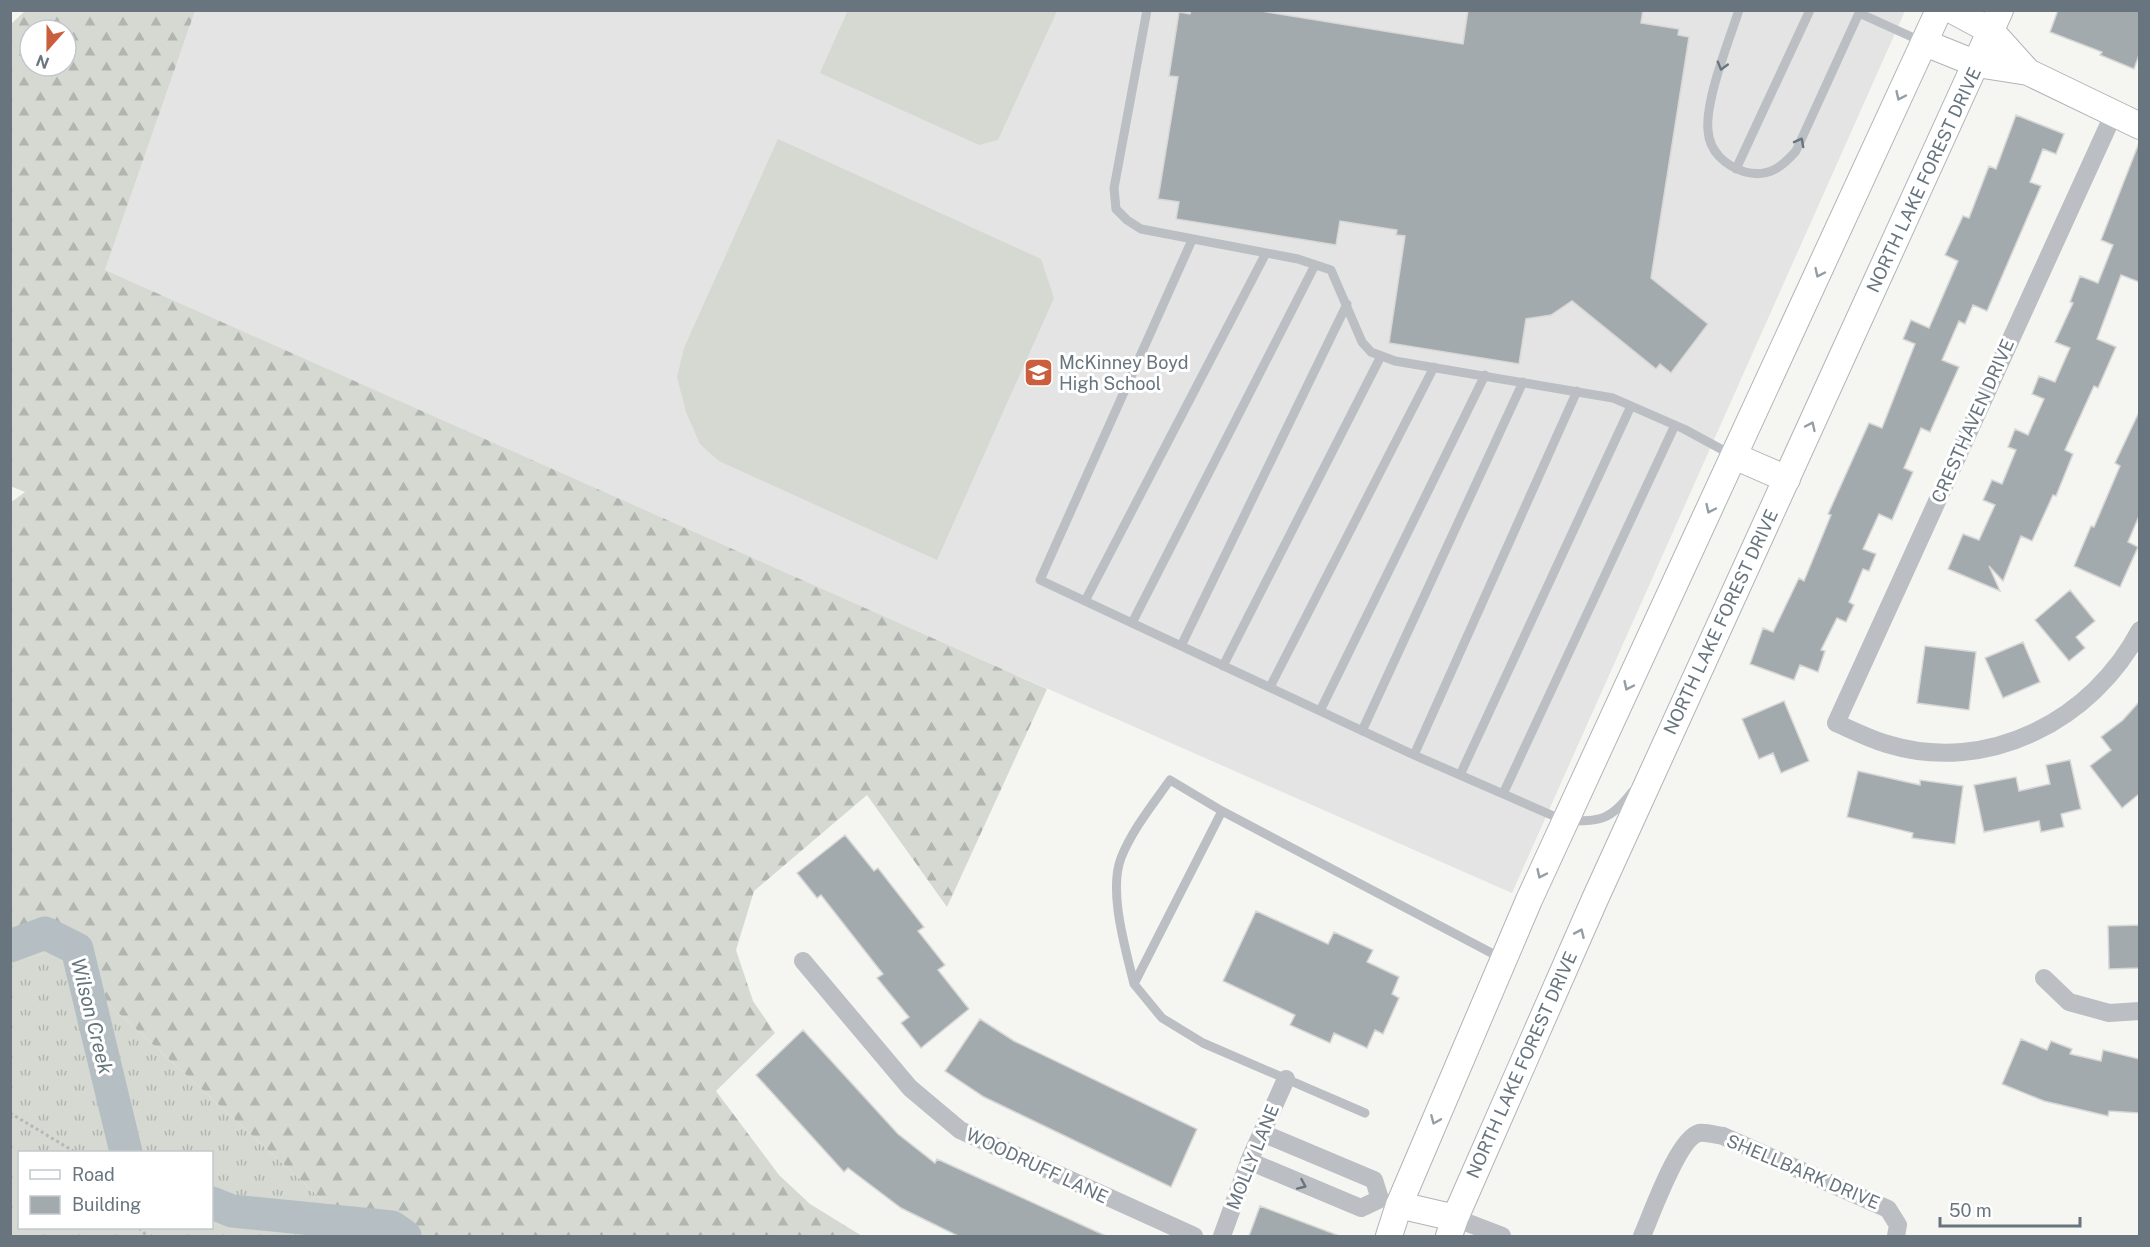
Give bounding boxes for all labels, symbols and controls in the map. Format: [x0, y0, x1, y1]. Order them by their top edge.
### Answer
north arrow [18, 18, 78, 78]
text: N [34, 50, 52, 73]
one-way arrow [1716, 61, 1729, 71]
street label: NORTH LAKE FOREST DRIVE [1862, 64, 1985, 296]
one-way arrow [1895, 89, 1907, 100]
one-way arrow [1793, 138, 1805, 149]
one-way arrow [1814, 266, 1826, 277]
street label: CRESTHAVEN DRIVE [1927, 336, 2018, 506]
place label: McKinney Boyd High School [1059, 352, 1188, 394]
school or university icon: McKinney Boyd High School [1022, 357, 1054, 389]
one-way arrow [1804, 421, 1816, 432]
one-way arrow [1705, 502, 1717, 513]
street label: NORTH LAKE FOREST DRIVE [1659, 506, 1782, 738]
one-way arrow [1623, 679, 1635, 690]
one-way arrow [1536, 868, 1548, 879]
one-way arrow [1573, 929, 1585, 940]
street label: NORTH LAKE FOREST DRIVE [1462, 948, 1581, 1181]
water label: Wilson Creek [66, 956, 118, 1077]
street label: MOLLY LANE [1222, 1101, 1283, 1212]
one-way arrow [1430, 1114, 1442, 1125]
street label: WOODRUFF LANE [963, 1123, 1111, 1208]
street label: SHELLBARK DRIVE [1723, 1130, 1883, 1213]
legend [18, 1151, 213, 1229]
text: Road [72, 1164, 115, 1185]
one-way arrow [1296, 1177, 1307, 1189]
scale bar [1940, 1190, 2080, 1228]
text: Building [72, 1194, 141, 1215]
text: 50 m [1949, 1200, 1992, 1221]

